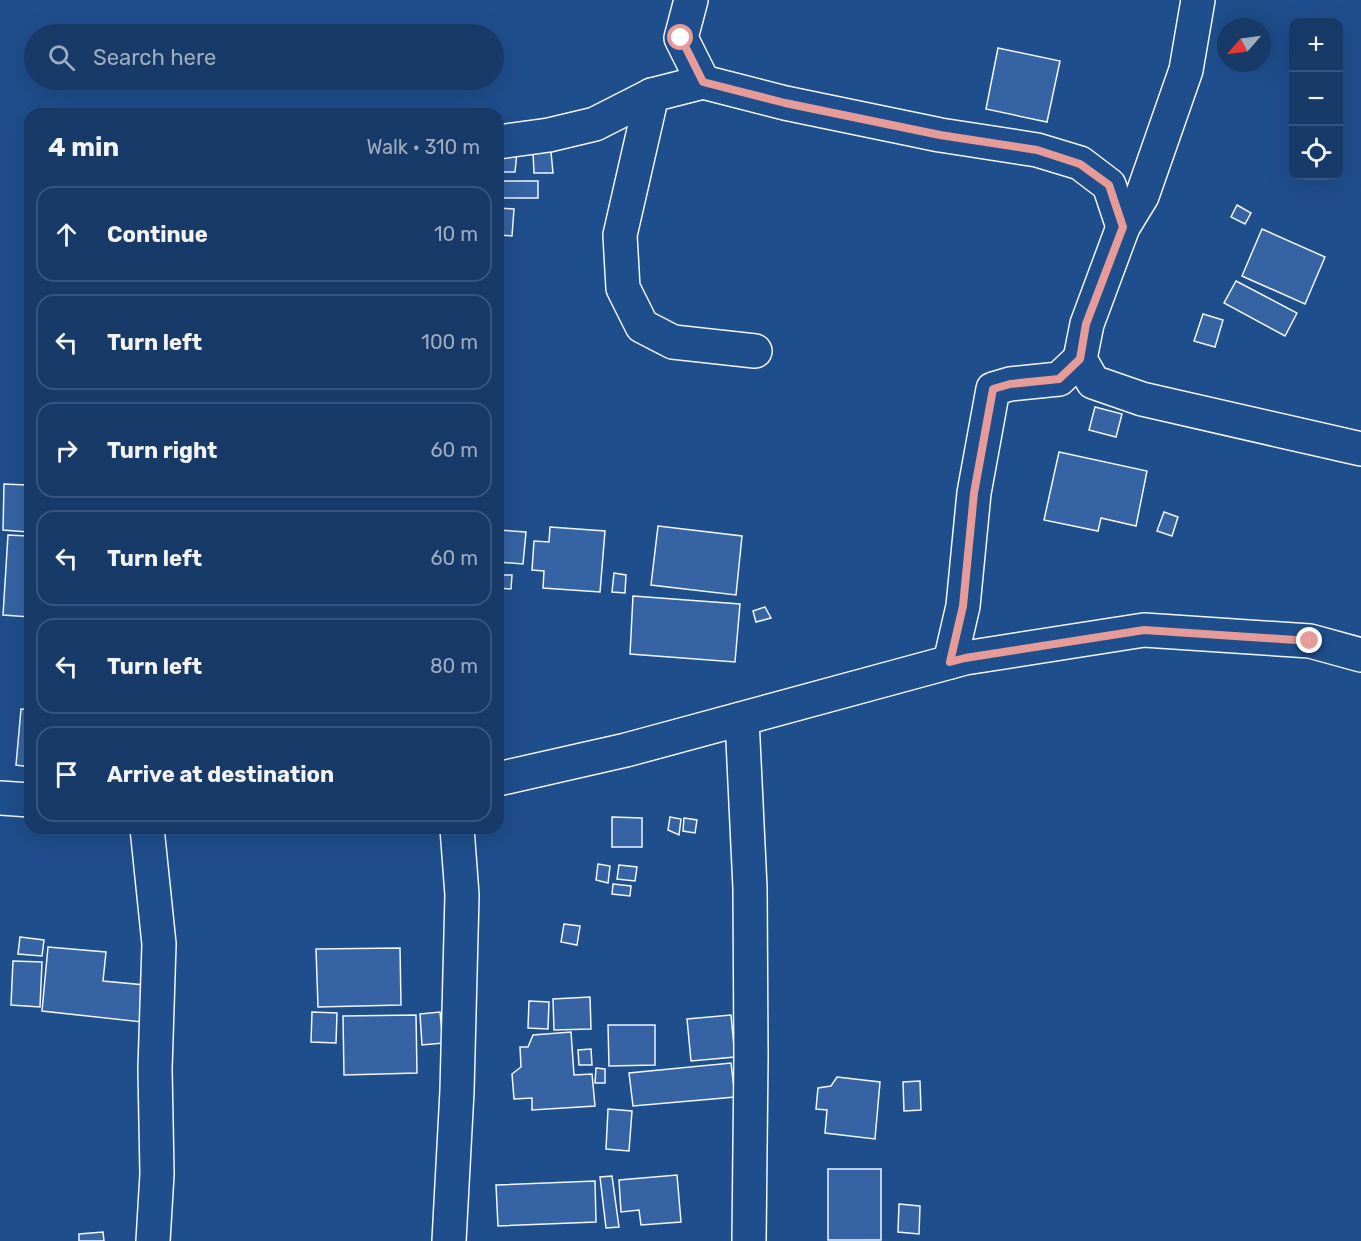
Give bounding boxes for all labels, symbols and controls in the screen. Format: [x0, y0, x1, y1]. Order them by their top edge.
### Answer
north arrow [1217, 18, 1271, 72]
map controls [1289, 18, 1343, 180]
button: + [1289, 18, 1343, 72]
search box [24, 24, 504, 90]
route start [667, 24, 693, 50]
icon: search [45, 41, 78, 74]
text: Search here [93, 44, 216, 71]
button: − [1289, 72, 1343, 126]
button: locate [1289, 126, 1343, 180]
text: 4 min [48, 132, 119, 163]
text: Walk · 310 m [366, 135, 480, 159]
icon: ahead [50, 218, 83, 251]
text: Continue [107, 221, 208, 248]
text: 10 m [434, 222, 478, 246]
icon: left [50, 326, 83, 359]
text: Turn left [107, 329, 202, 356]
text: 100 m [421, 330, 478, 354]
icon: right [50, 434, 83, 467]
text: Turn right [107, 437, 217, 464]
text: 60 m [431, 438, 478, 462]
icon: left [50, 542, 83, 575]
text: Turn left [107, 545, 202, 572]
text: 60 m [431, 546, 478, 570]
route end [1296, 627, 1322, 653]
icon: left [50, 650, 83, 683]
text: Turn left [107, 653, 202, 680]
text: 80 m [430, 654, 478, 678]
icon: arrive [50, 758, 83, 791]
text: Arrive at destination [107, 761, 334, 788]

